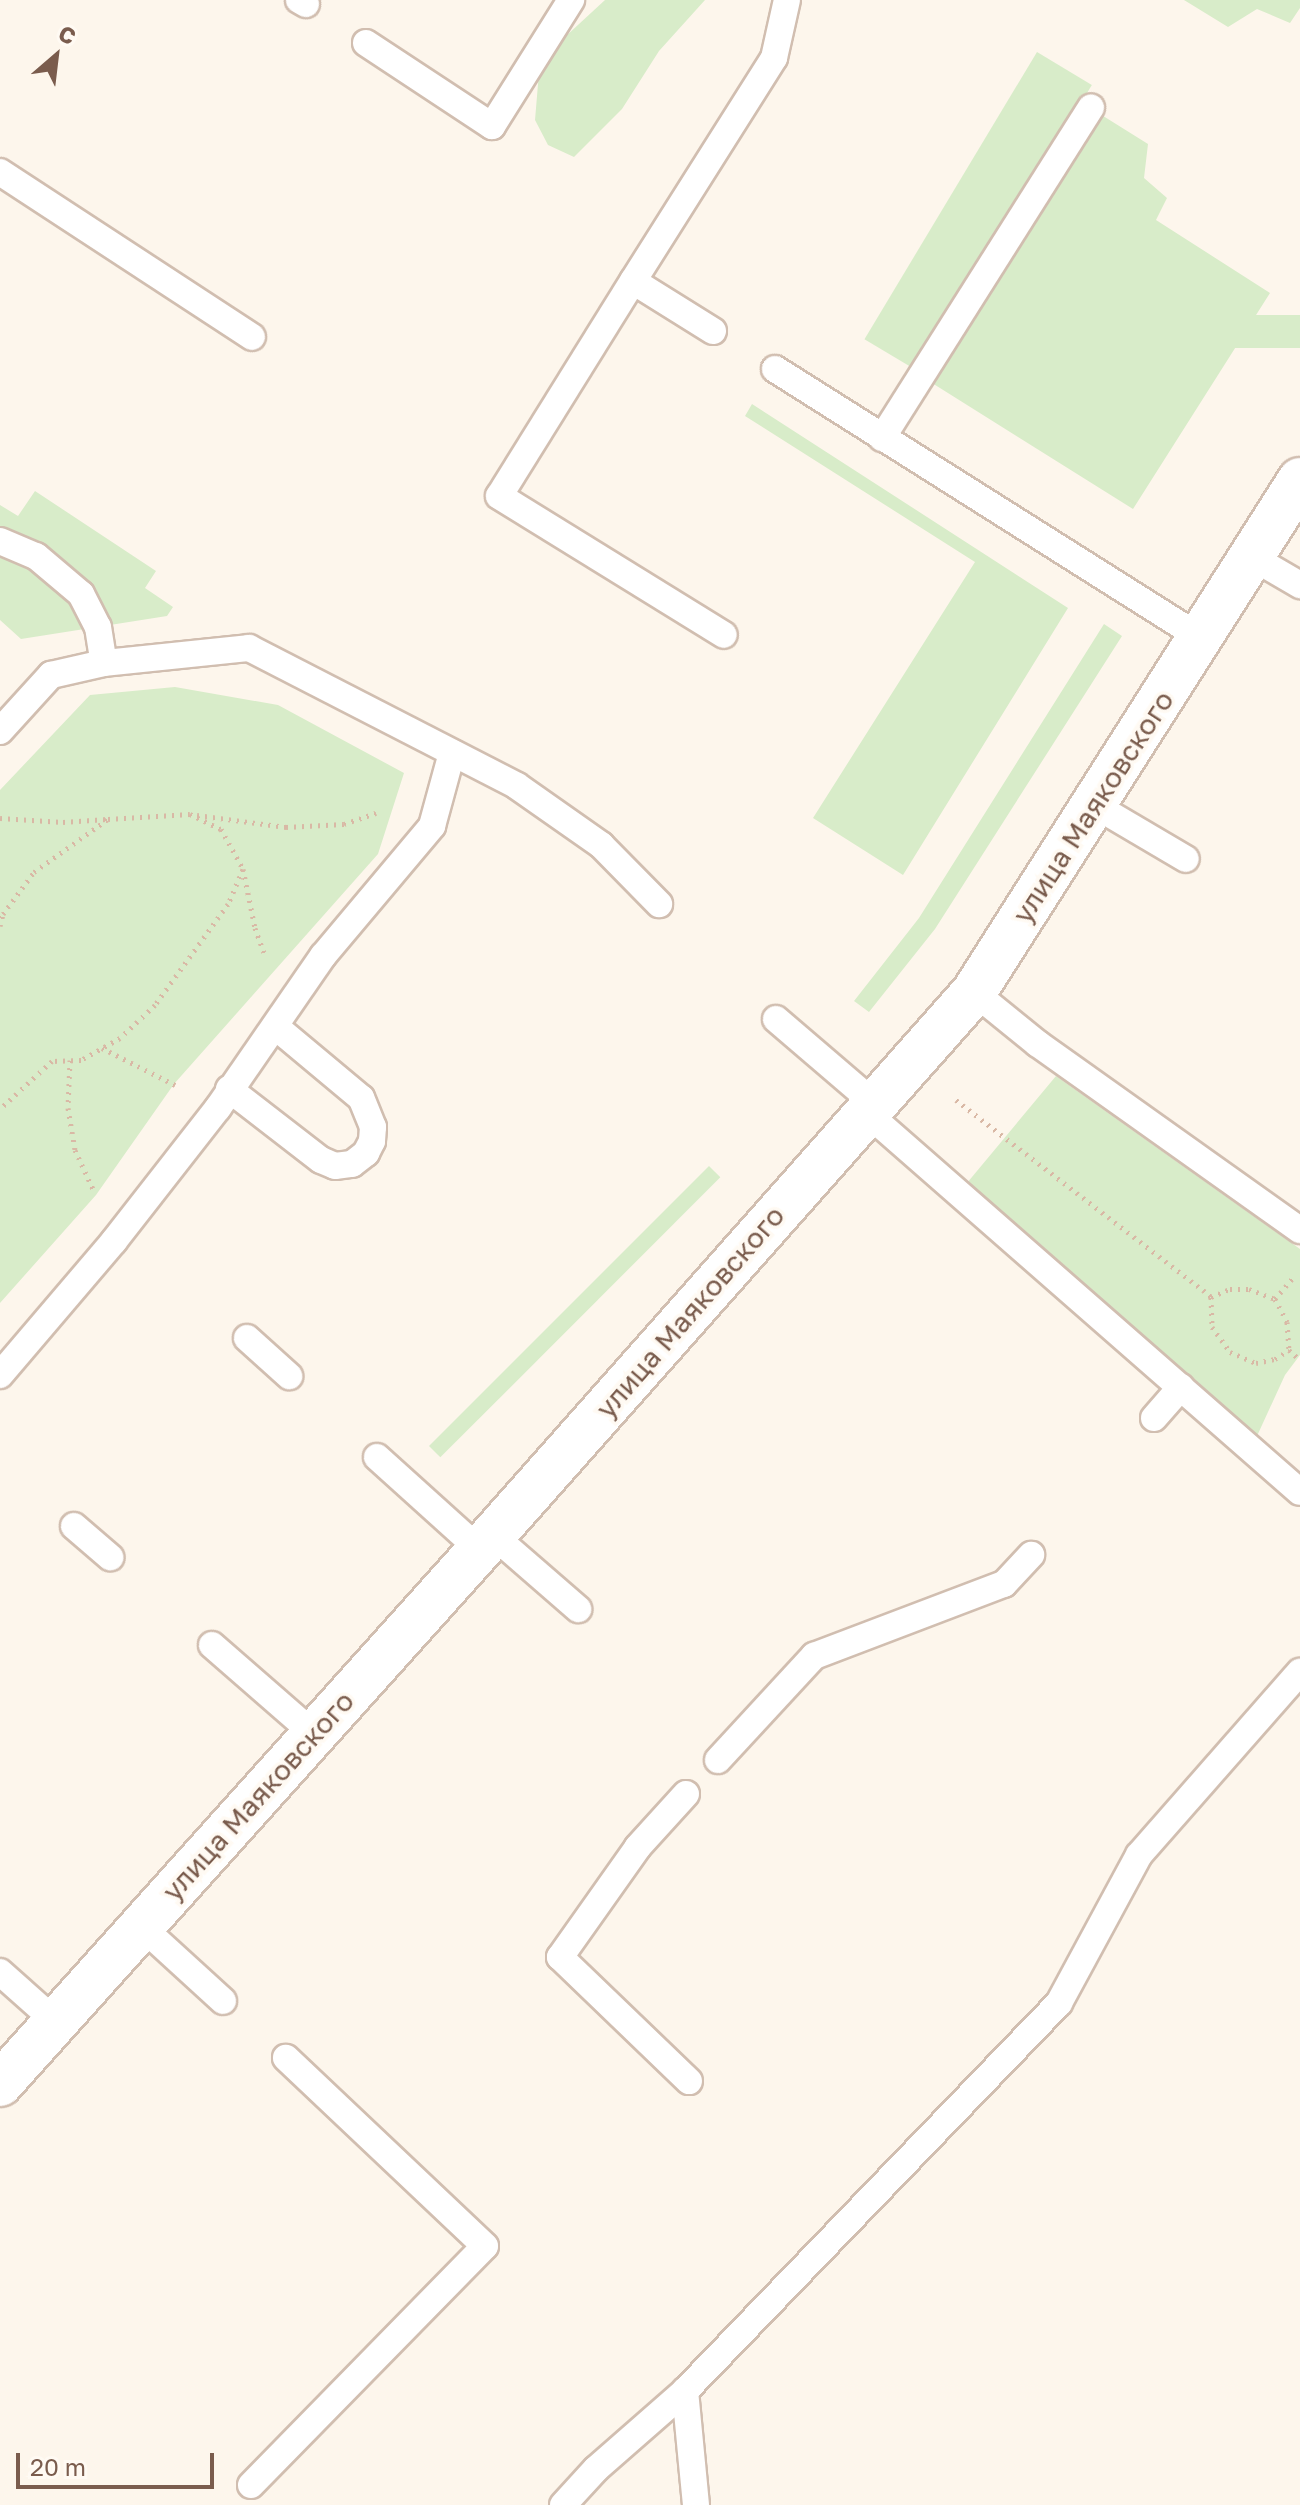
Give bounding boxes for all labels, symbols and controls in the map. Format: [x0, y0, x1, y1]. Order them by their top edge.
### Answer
north arrow [16, 16, 96, 96]
text: С [54, 19, 81, 50]
street label: улица Маяковского [1005, 685, 1181, 929]
street label: улица Маяковского [589, 1199, 791, 1425]
street label: улица Маяковского [155, 1684, 361, 1908]
scale bar [20, 2437, 218, 2487]
text: 20 m [30, 2452, 86, 2481]

